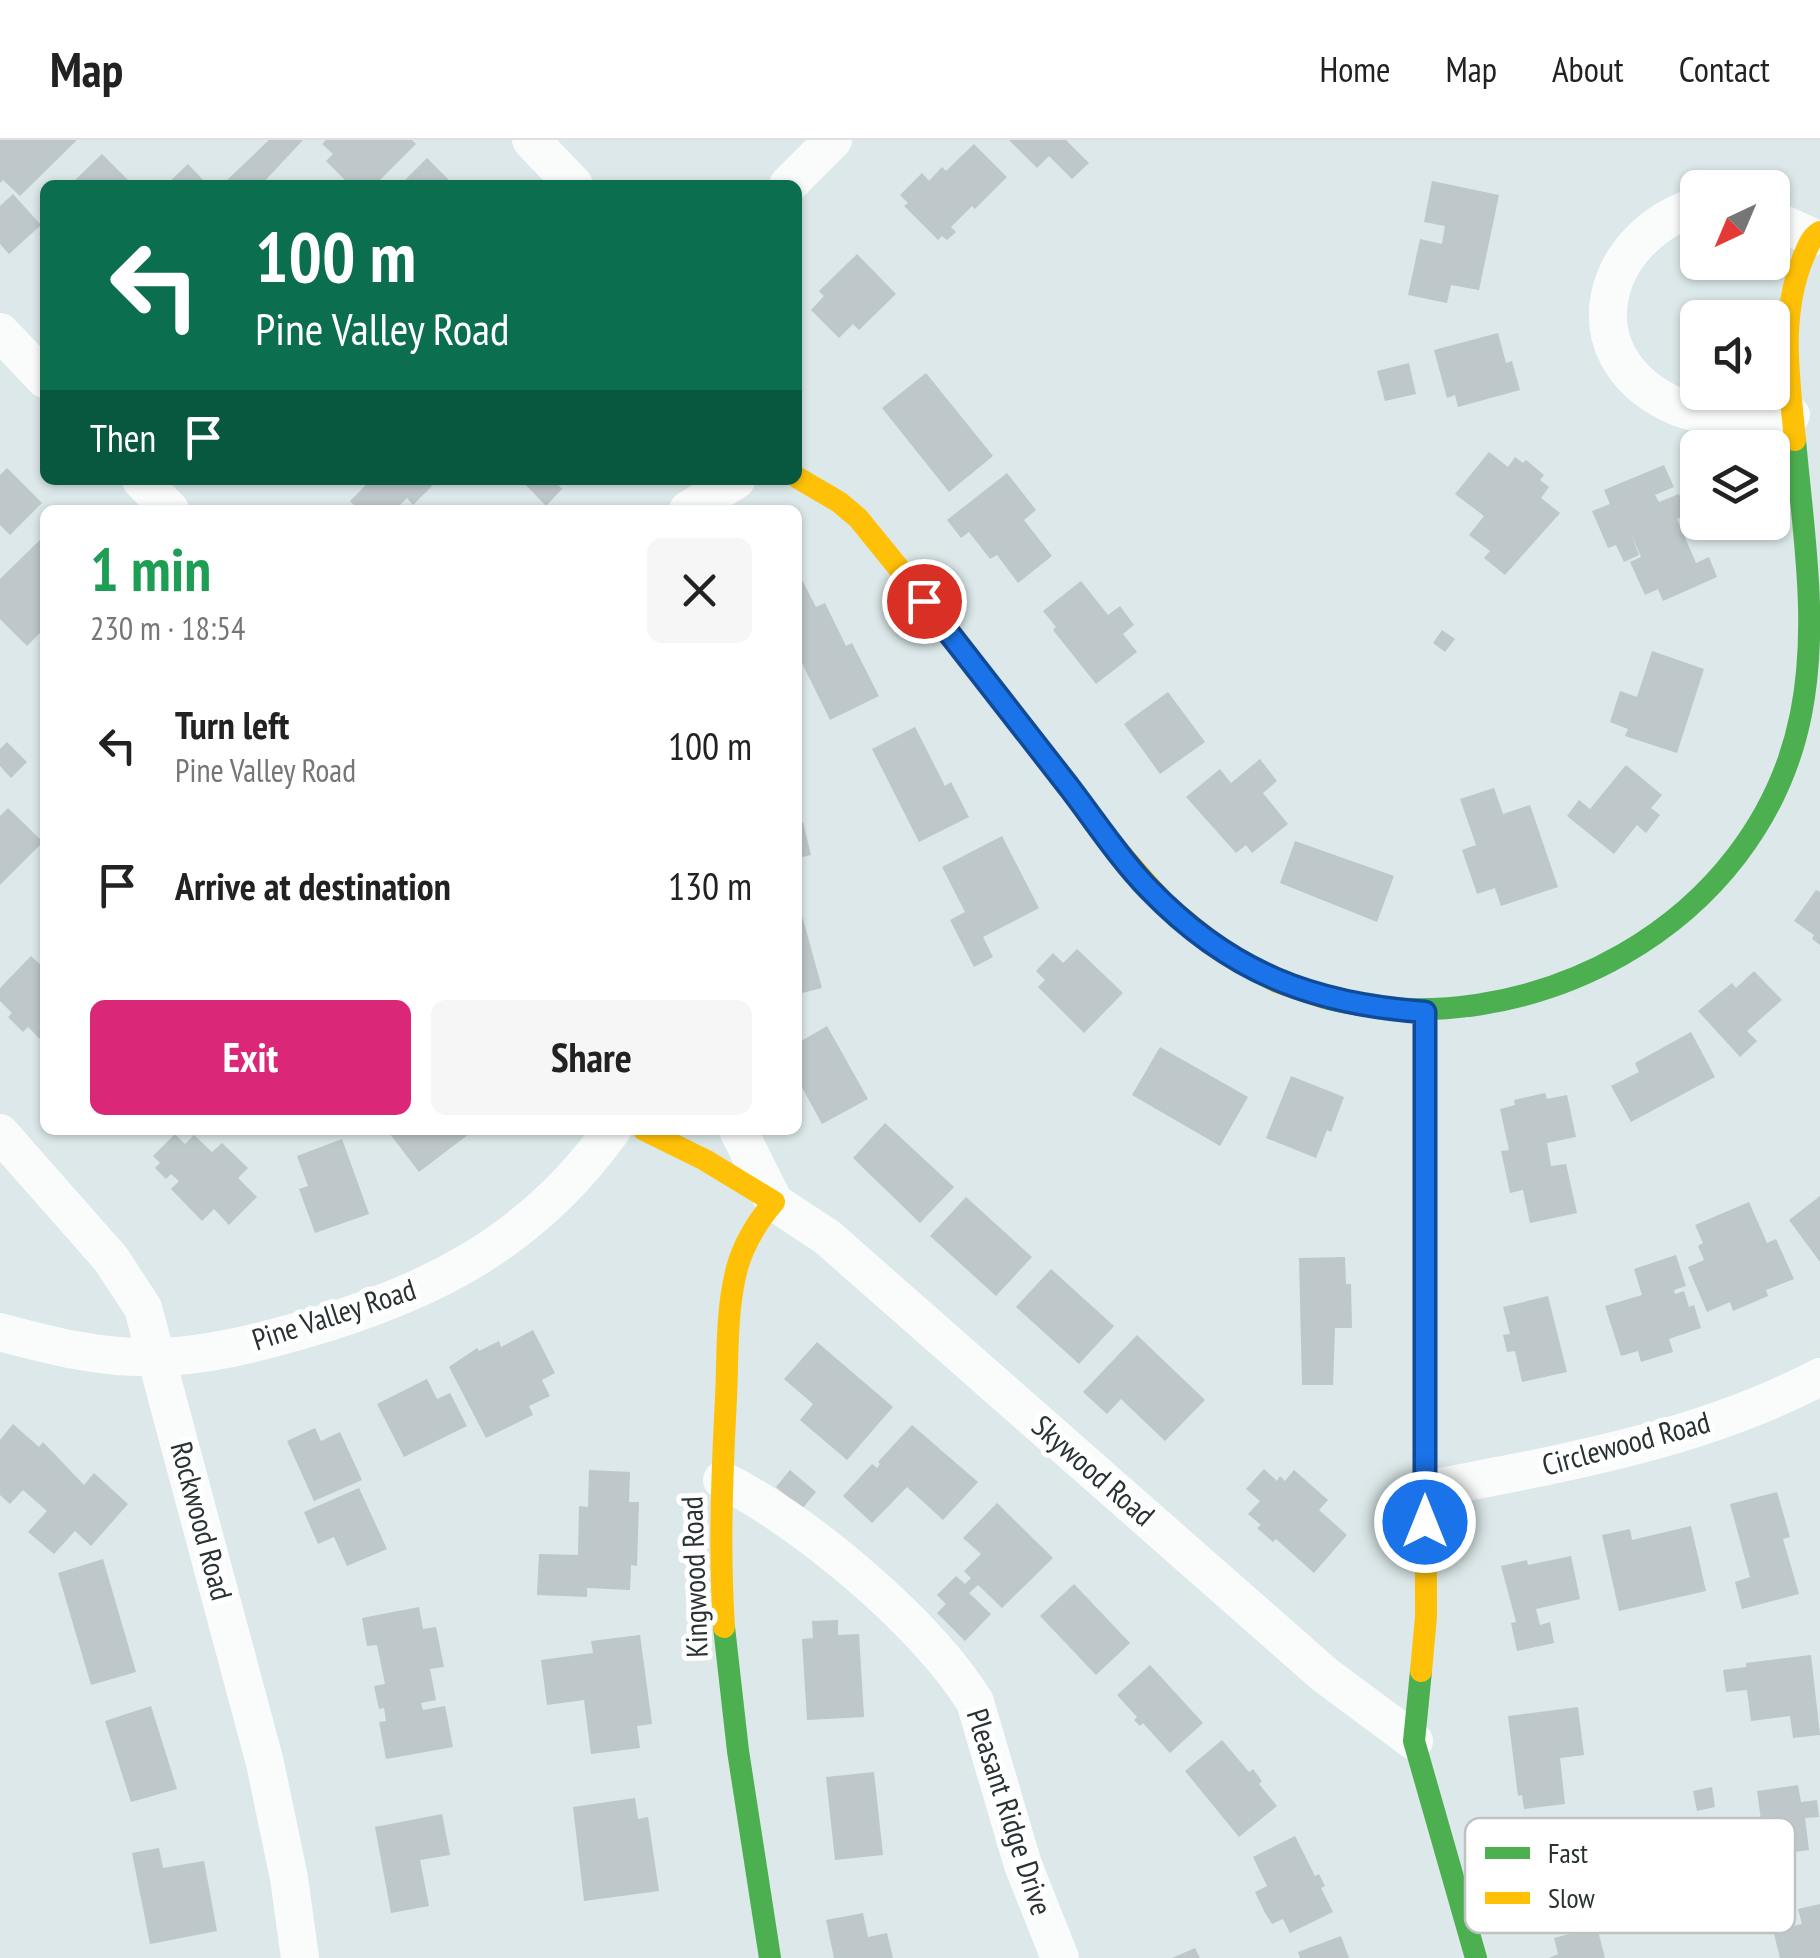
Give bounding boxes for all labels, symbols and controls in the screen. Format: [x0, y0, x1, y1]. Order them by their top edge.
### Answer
text: Map [50, 38, 123, 100]
text: Home [1319, 46, 1391, 92]
text: Map [1446, 46, 1497, 92]
text: About [1552, 46, 1624, 92]
text: Contact [1679, 46, 1770, 92]
north arrow [1680, 170, 1790, 280]
map controls [1680, 170, 1790, 540]
text: 100 m [255, 211, 416, 301]
icon: left [90, 220, 220, 350]
text: Pine Valley Road [255, 299, 510, 357]
button: sound [1680, 300, 1790, 410]
icon: arrive [176, 410, 231, 465]
text: Then [90, 413, 156, 462]
button: layers [1680, 430, 1790, 540]
text: 1 min [90, 530, 211, 608]
button: close [647, 538, 752, 643]
pin [882, 559, 967, 644]
icon: arrive [897, 574, 952, 629]
text: 230 m · 18:54 [90, 607, 245, 649]
text: Turn left [175, 700, 289, 749]
icon: left [90, 718, 145, 773]
text: 100 m [668, 721, 752, 770]
text: Pine Valley Road [175, 749, 356, 791]
icon: arrive [90, 858, 145, 913]
text: Arrive at destination [175, 861, 451, 910]
text: 130 m [668, 861, 752, 910]
button: Exit [90, 1000, 411, 1115]
button: Share [431, 1000, 752, 1115]
street label: Pine Valley Road [247, 1269, 420, 1358]
street label: Circlewood Road [1537, 1401, 1714, 1484]
street label: Skywood Road [1025, 1406, 1163, 1534]
street label: Rockwood Road [163, 1437, 242, 1604]
position arrow [1373, 1470, 1477, 1574]
street label: Kingwood Road [671, 1496, 716, 1658]
street label: Pleasant Ridge Drive [959, 1703, 1062, 1920]
legend [1465, 1818, 1795, 1933]
text: Fast [1548, 1834, 1588, 1871]
text: Slow [1548, 1879, 1595, 1916]

